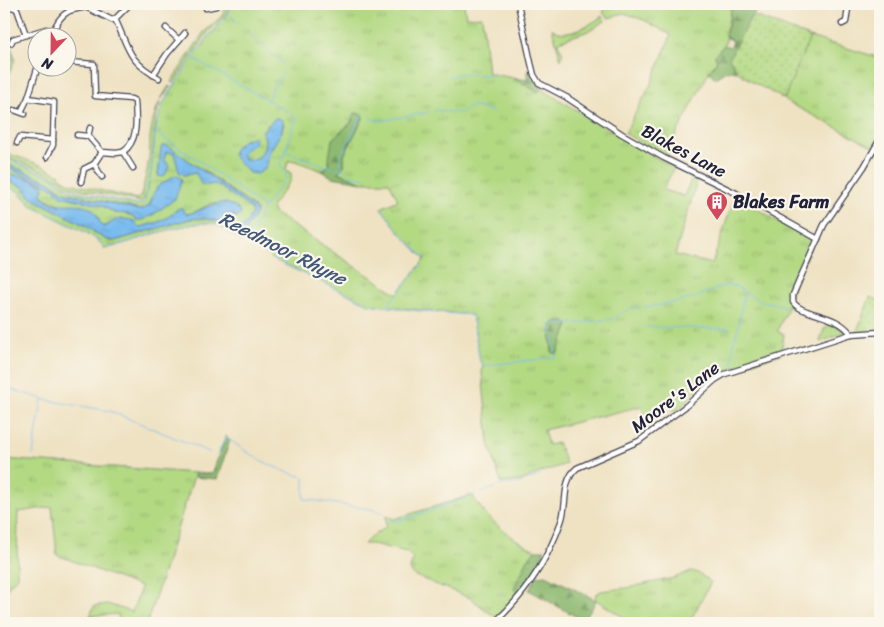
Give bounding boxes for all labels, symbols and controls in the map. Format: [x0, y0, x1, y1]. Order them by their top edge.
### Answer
north arrow [28, 28, 78, 78]
text: N [38, 50, 57, 77]
street label: Blakes Lane [636, 115, 732, 187]
place label: Blakes Farm [733, 186, 830, 218]
building icon: Blakes Farm [705, 190, 729, 221]
water label: Reedmoor Rhyne [213, 202, 354, 296]
street label: Moore's Lane [623, 353, 727, 441]

